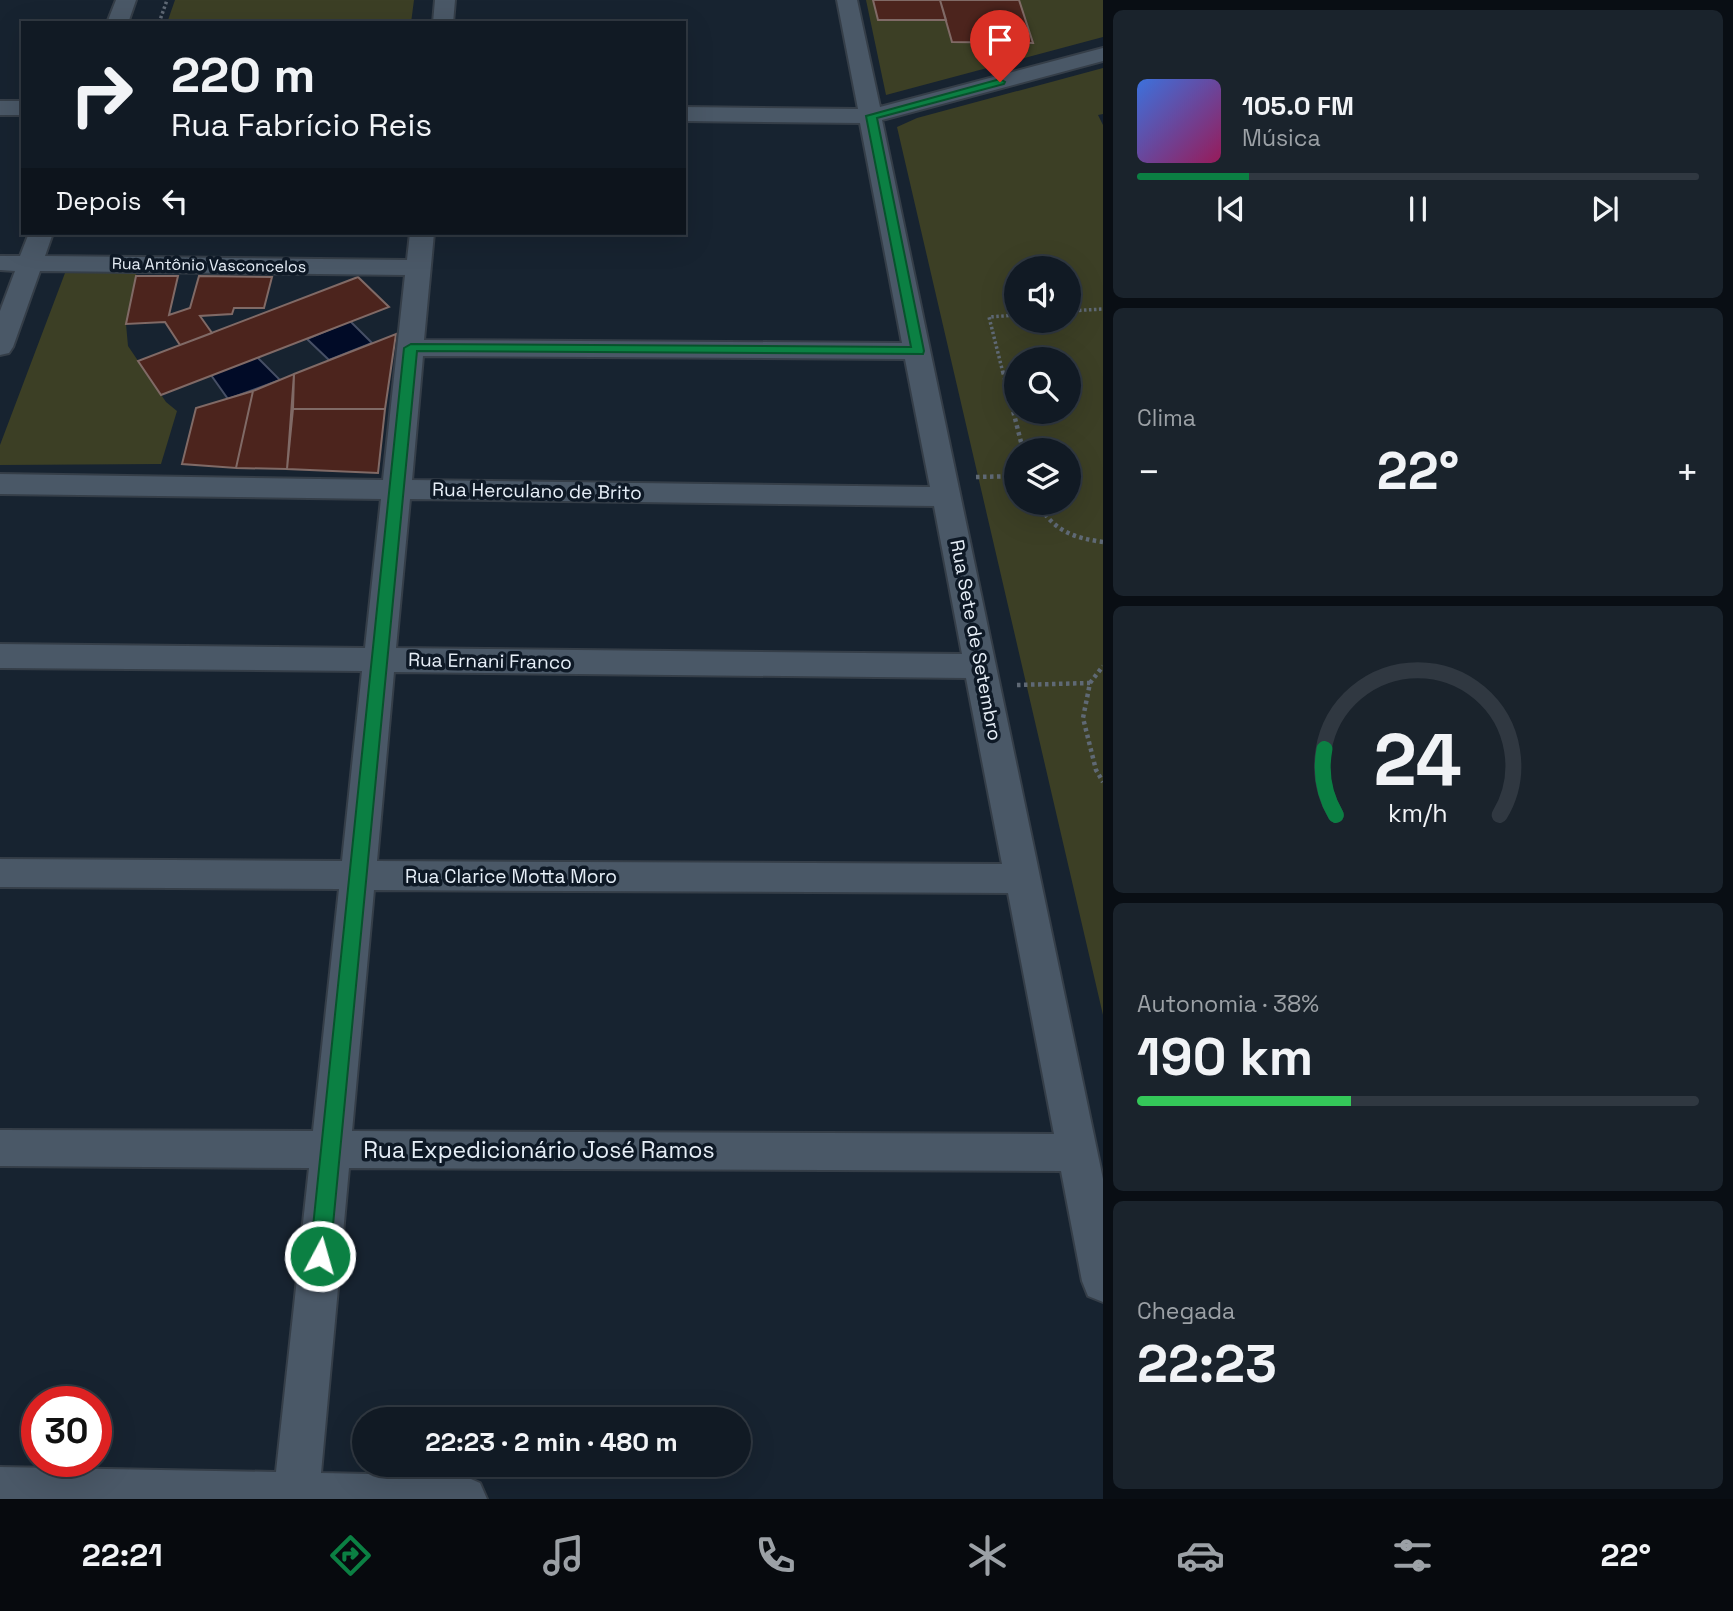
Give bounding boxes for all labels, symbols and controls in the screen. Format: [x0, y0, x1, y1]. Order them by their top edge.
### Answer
pin [970, 10, 1030, 82]
icon: arrive [981, 21, 1019, 59]
text: 220 m [171, 44, 315, 106]
icon: right [56, 49, 147, 140]
text: 105.0 FM [1242, 89, 1354, 123]
text: Rua Fabrício Reis [171, 105, 432, 145]
text: Música [1242, 123, 1321, 153]
icon: left [156, 182, 194, 220]
text: Depois [56, 184, 142, 218]
icon: previous [1212, 190, 1250, 228]
icon: pause [1399, 190, 1437, 228]
icon: next [1586, 190, 1624, 228]
street label: Rua Antônio Vasconcelos [112, 253, 306, 277]
map controls [1004, 256, 1081, 515]
button: sound [1004, 256, 1081, 333]
button: search [1004, 347, 1081, 424]
text: Clima [1137, 403, 1196, 433]
button: layers [1004, 438, 1081, 515]
text: 22° [1377, 438, 1459, 504]
text: − [1137, 448, 1161, 496]
text: + [1675, 448, 1699, 496]
street label: Rua Herculano de Brito [432, 477, 642, 505]
street label: Rua Sete de Setembro [944, 537, 1008, 743]
street label: Rua Ernani Franco [408, 647, 572, 675]
text: 24 [1374, 714, 1462, 807]
text: km/h [1388, 797, 1448, 829]
street label: Rua Clarice Motta Moro [405, 864, 617, 889]
text: Autonomia · 38% [1137, 989, 1319, 1019]
text: 190 km [1137, 1024, 1313, 1090]
street label: Rua Expedicionário José Ramos [363, 1135, 715, 1165]
position arrow [283, 1219, 357, 1293]
text: Chegada [1137, 1296, 1235, 1326]
text: 22:23 [1137, 1331, 1277, 1397]
speed limit sign: 30 [21, 1386, 112, 1477]
text: 22:23 · 2 min · 480 m [425, 1425, 678, 1459]
icon: directions [326, 1531, 375, 1580]
icon: music [539, 1531, 588, 1580]
icon: phone [751, 1531, 800, 1580]
icon: climate [963, 1531, 1012, 1580]
icon: car [1176, 1531, 1225, 1580]
icon: filters [1388, 1531, 1437, 1580]
text: 22:21 [82, 1535, 163, 1575]
text: 22° [1601, 1535, 1651, 1575]

